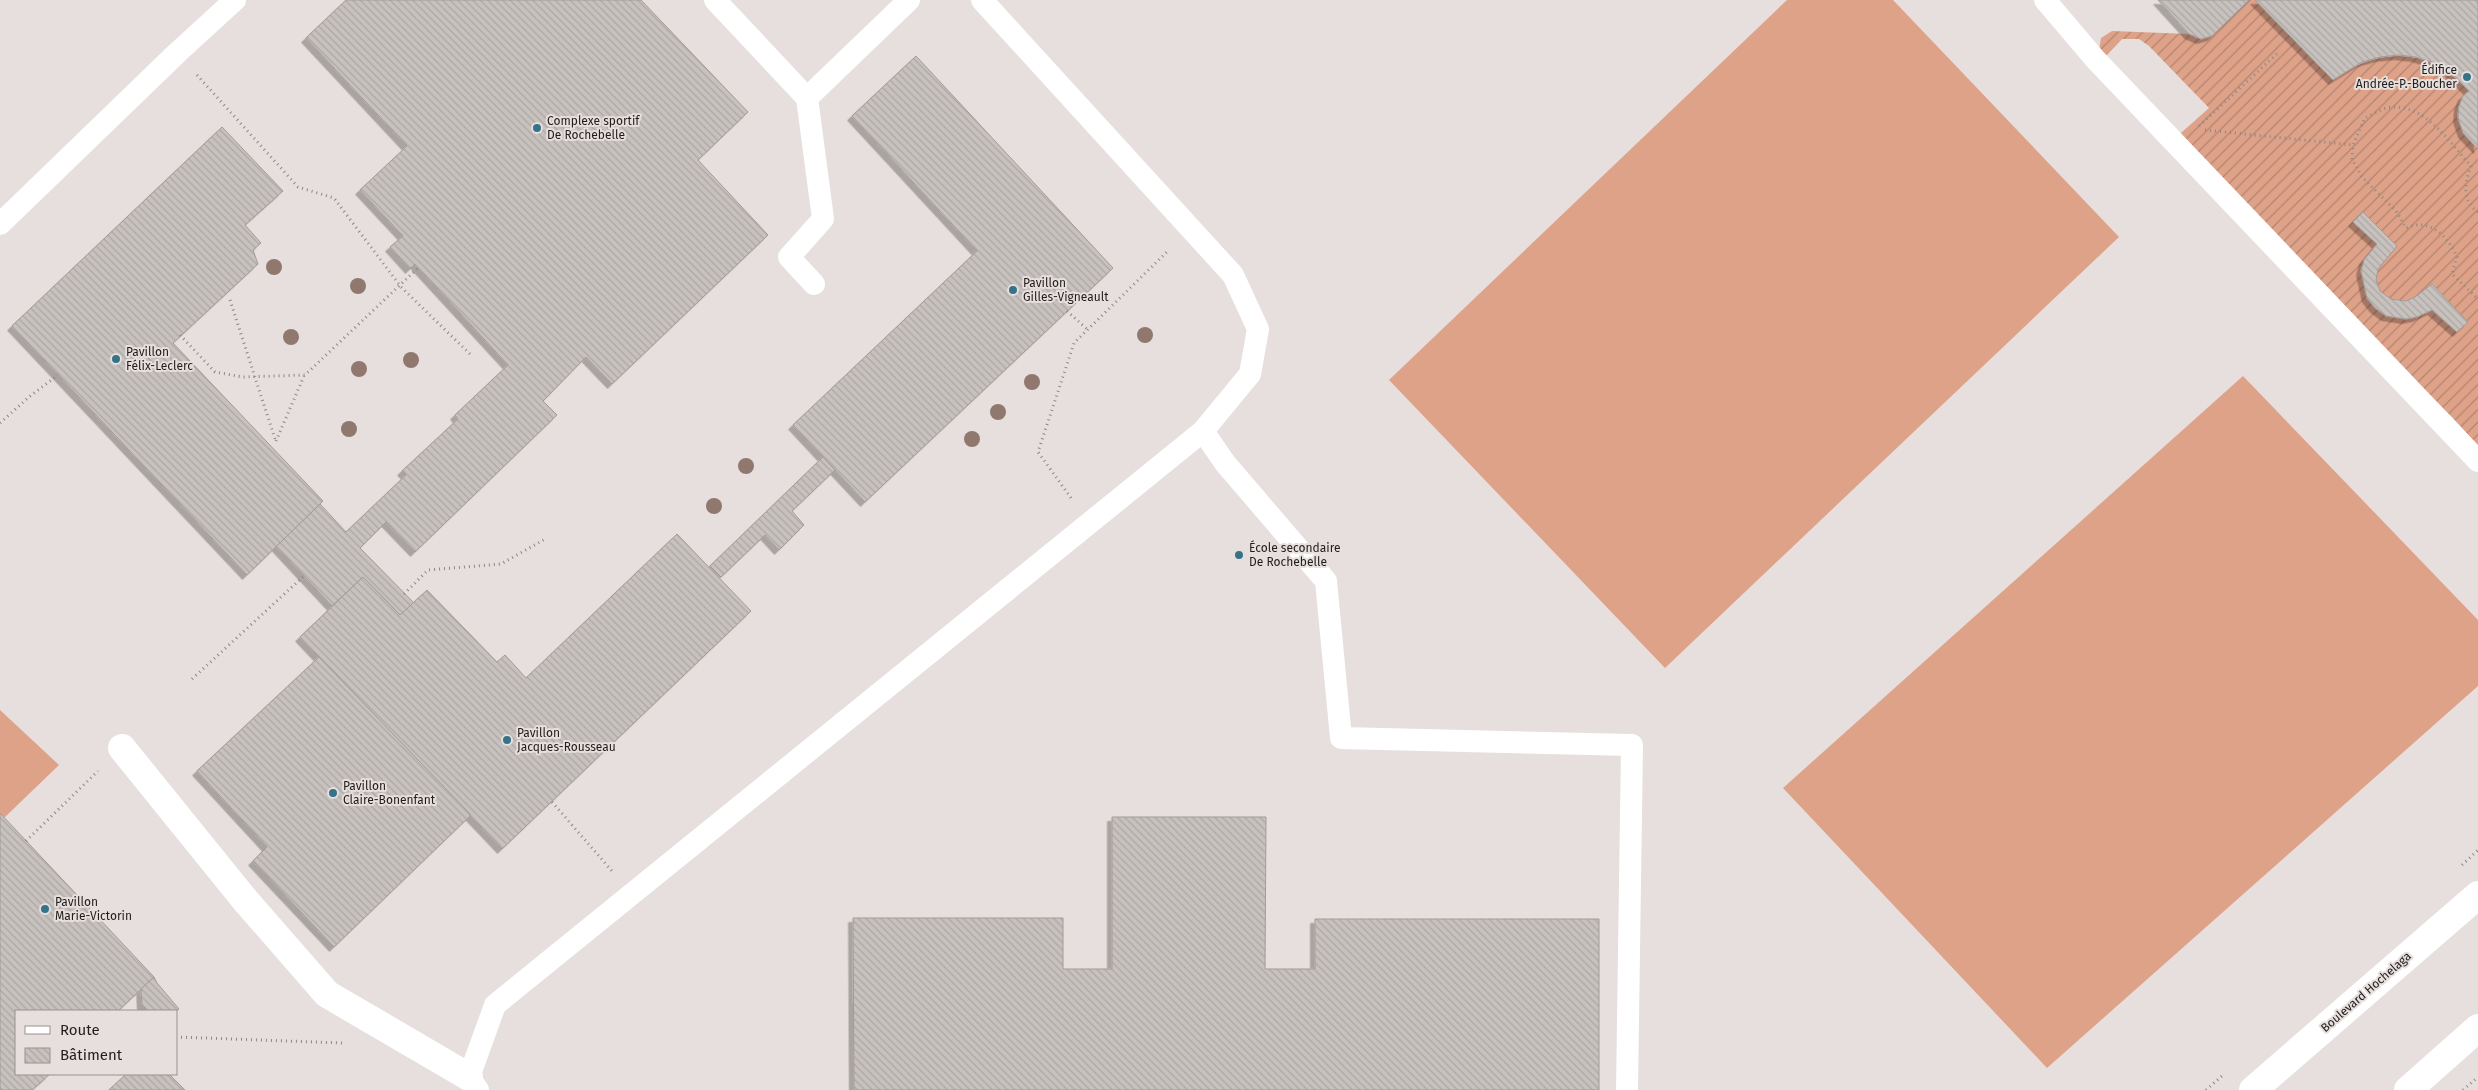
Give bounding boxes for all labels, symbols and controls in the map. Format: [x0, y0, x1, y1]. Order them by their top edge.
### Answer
place label: Édifice Andrée-P.-Boucher [2356, 62, 2457, 91]
marker: Édifice Andrée-P.-Boucher [2461, 71, 2473, 83]
place label: Complexe sportif De Rochebelle [547, 114, 640, 142]
marker: Complexe sportif De Rochebelle [531, 122, 543, 134]
place label: Pavillon Gilles-Vigneault [1023, 276, 1109, 304]
marker: Pavillon Gilles-Vigneault [1007, 284, 1019, 296]
place label: Pavillon Félix-Leclerc [126, 345, 193, 373]
marker: Pavillon Félix-Leclerc [110, 353, 122, 365]
place label: École secondaire De Rochebelle [1249, 540, 1340, 569]
marker: École secondaire De Rochebelle [1233, 549, 1245, 561]
place label: Pavillon Jacques-Rousseau [517, 726, 616, 754]
marker: Pavillon Jacques-Rousseau [501, 734, 513, 746]
place label: Pavillon Claire-Bonenfant [343, 779, 436, 807]
marker: Pavillon Claire-Bonenfant [327, 787, 339, 799]
place label: Pavillon Marie-Victorin [55, 895, 132, 923]
marker: Pavillon Marie-Victorin [39, 903, 51, 915]
street label: Boulevard Hochelaga [2318, 949, 2414, 1035]
legend [15, 1010, 178, 1075]
text: Route [60, 1021, 100, 1039]
text: Bâtiment [60, 1046, 123, 1064]

